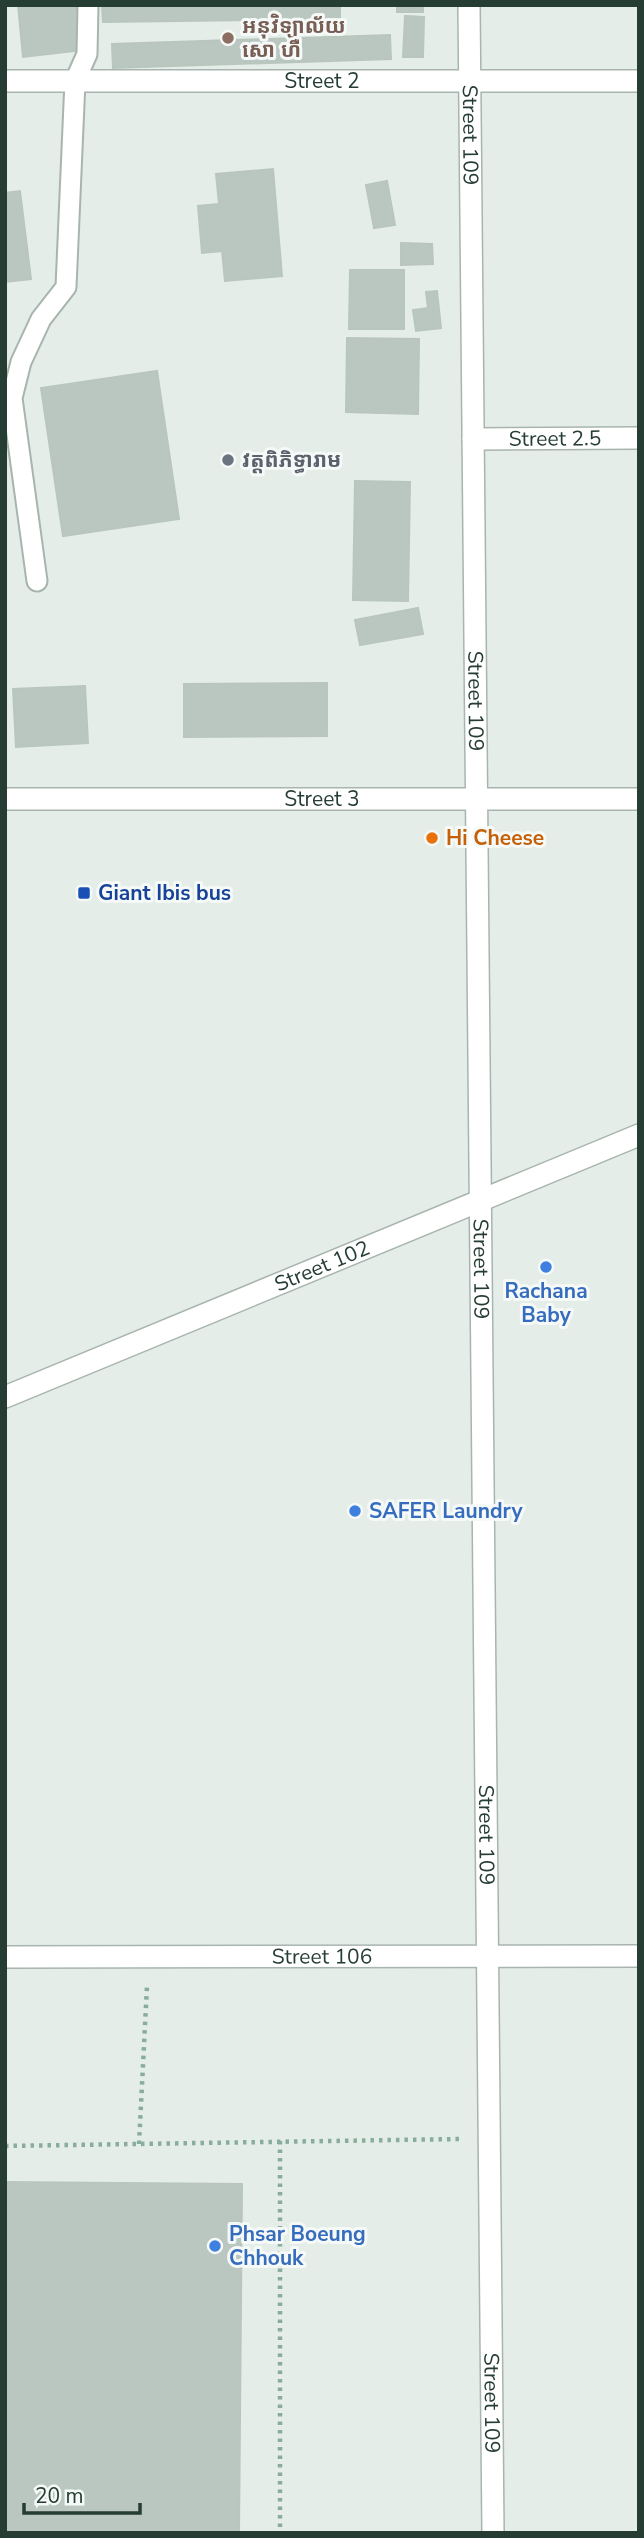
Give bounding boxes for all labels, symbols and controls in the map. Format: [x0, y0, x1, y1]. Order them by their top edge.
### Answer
place label: អនុវិទ្យាល័យ សោ ហឺ [242, 12, 346, 64]
marker: អនុវិទ្យាល័យ សោ ហឺ [220, 30, 236, 46]
street label: Street 2 [284, 67, 360, 95]
street label: Street 109 [456, 85, 485, 185]
street label: Street 2.5 [509, 424, 601, 453]
place label: វត្តពិភិទ្ធារាម [242, 446, 341, 474]
marker: វត្តពិភិទ្ធារាម [220, 452, 236, 468]
street label: Street 109 [461, 651, 490, 751]
street label: Street 3 [284, 785, 360, 813]
place label: Hi Cheese [446, 824, 544, 852]
marker: Hi Cheese [424, 830, 440, 846]
place label: Giant Ibis bus [98, 879, 231, 907]
marker: Giant Ibis bus [76, 885, 92, 901]
street label: Street 109 [467, 1219, 495, 1319]
street label: Street 102 [270, 1234, 374, 1298]
marker: Rachana Baby [538, 1259, 554, 1275]
place label: Rachana Baby [504, 1277, 588, 1329]
place label: SAFER Laundry [369, 1497, 523, 1525]
marker: SAFER Laundry [347, 1503, 363, 1519]
street label: Street 109 [472, 1784, 501, 1885]
street label: Street 106 [272, 1942, 372, 1971]
place label: Phsar Boeung Chhouk [229, 2220, 366, 2272]
marker: Phsar Boeung Chhouk [207, 2238, 223, 2254]
street label: Street 109 [477, 2352, 506, 2453]
scale bar [24, 2472, 140, 2516]
text: 20 m [35, 2482, 84, 2510]

